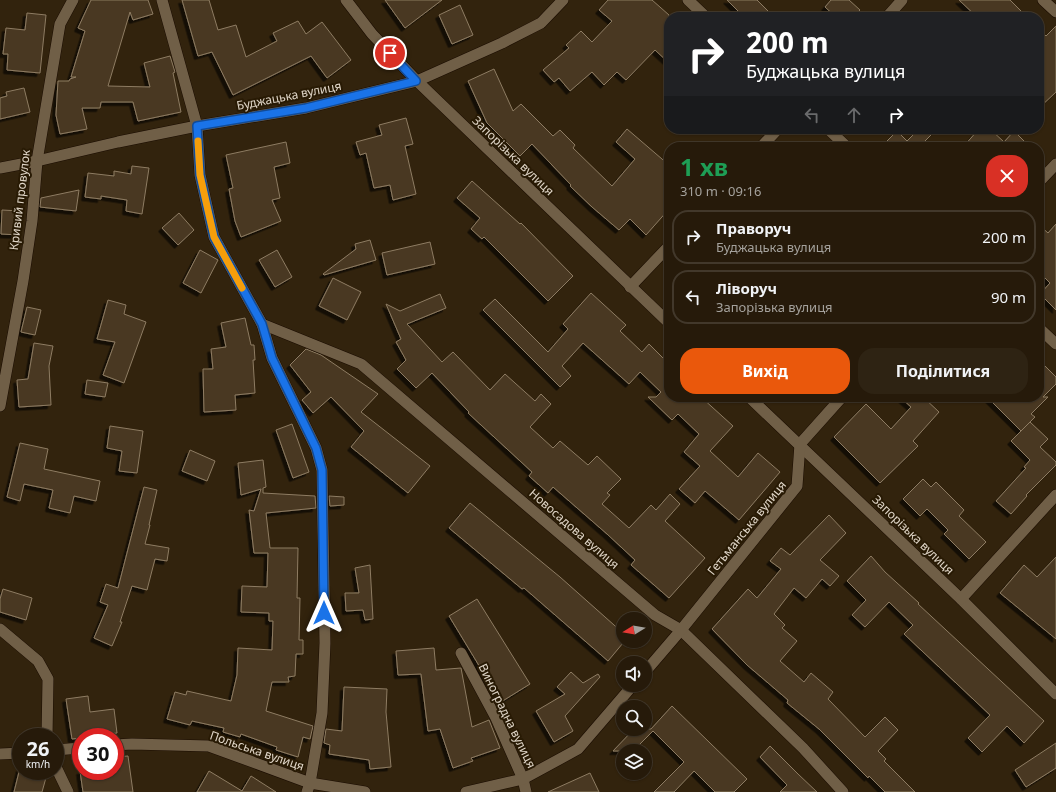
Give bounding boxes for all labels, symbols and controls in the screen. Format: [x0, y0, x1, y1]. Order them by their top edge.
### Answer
text: 200 m [746, 23, 829, 61]
icon: right [680, 28, 732, 80]
pin [373, 36, 407, 70]
icon: arrive [379, 42, 401, 64]
text: Буджацька вулиця [746, 59, 905, 83]
street label: Буджацька вулиця [235, 77, 343, 114]
icon: left [801, 104, 823, 126]
icon: ahead [843, 104, 865, 126]
icon: right [885, 104, 907, 126]
street label: Запорізька вулиця [469, 112, 558, 199]
street label: Кривий провулок [5, 148, 34, 251]
text: 1 хв [680, 150, 728, 183]
button: close [986, 155, 1028, 197]
text: 310 m · 09:16 [680, 182, 761, 200]
text: Праворуч [716, 218, 791, 238]
icon: right [682, 226, 704, 248]
text: 200 m [982, 227, 1026, 247]
text: Буджацька вулиця [716, 238, 831, 256]
text: Ліворуч [716, 278, 777, 298]
icon: left [682, 286, 704, 308]
text: 90 m [991, 287, 1026, 307]
text: Запорізька вулиця [716, 298, 833, 316]
button: Вихід [680, 348, 850, 394]
button: Поділитися [858, 348, 1028, 394]
street label: Гетьманська вулиця [703, 477, 790, 578]
street label: Новосадова вулиця [526, 485, 623, 573]
street label: Запорізька вулиця [869, 491, 958, 578]
position arrow [303, 592, 345, 634]
north arrow [616, 612, 652, 648]
map controls [616, 612, 652, 780]
button: sound [616, 656, 652, 692]
street label: Виноградна вулиця [475, 661, 540, 771]
button: search [616, 700, 652, 736]
street label: Польська вулиця [208, 726, 307, 775]
speed limit sign: 30 [72, 728, 124, 780]
text: 26 [27, 735, 49, 762]
button: layers [616, 744, 652, 780]
text: km/h [26, 757, 50, 771]

